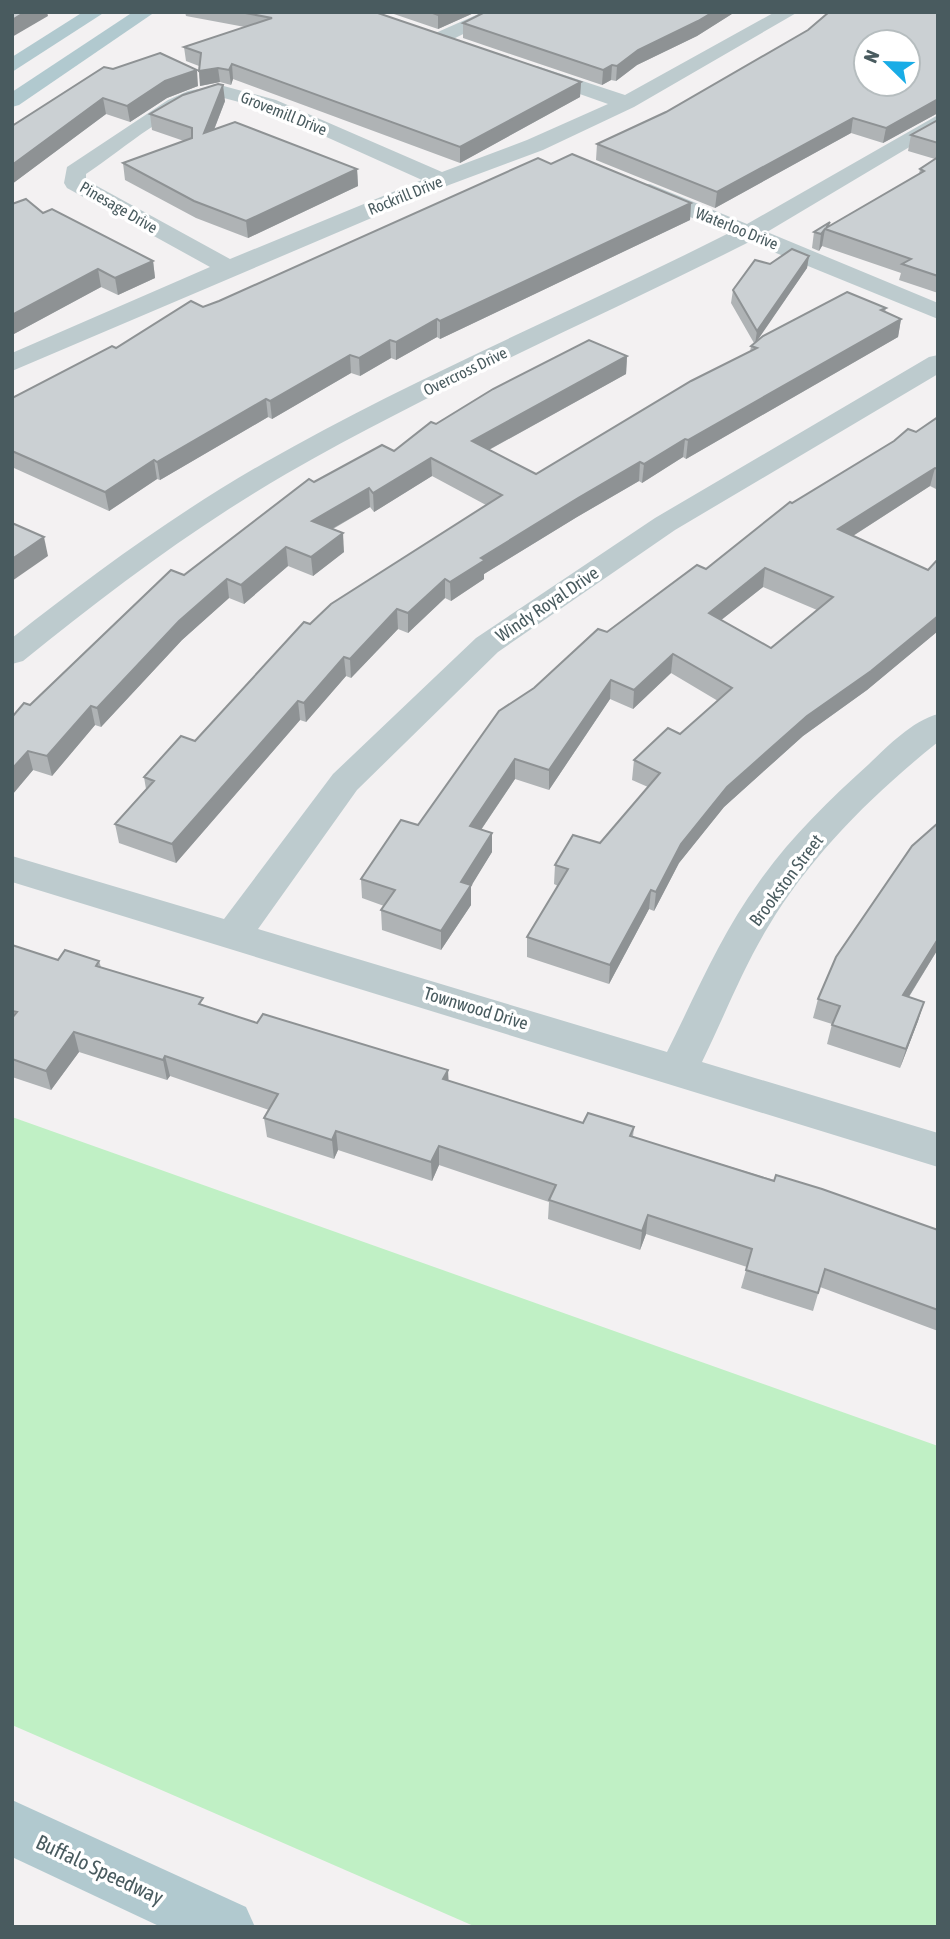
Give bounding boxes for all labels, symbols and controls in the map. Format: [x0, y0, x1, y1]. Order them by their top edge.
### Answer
north arrow [852, 28, 922, 98]
text: N [859, 47, 884, 66]
street label: Grovemill Drive [238, 88, 330, 138]
street label: Rockrill Drive [365, 172, 445, 218]
street label: Pinesage Drive [77, 178, 161, 237]
street label: Waterloo Drive [693, 203, 781, 253]
street label: Overcross Drive [420, 343, 510, 399]
street label: Windy Royal Drive [492, 562, 602, 646]
street label: Brookston Street [745, 830, 827, 930]
street label: Townwood Drive [421, 982, 531, 1034]
street label: Buffalo Speedway [33, 1829, 168, 1909]

